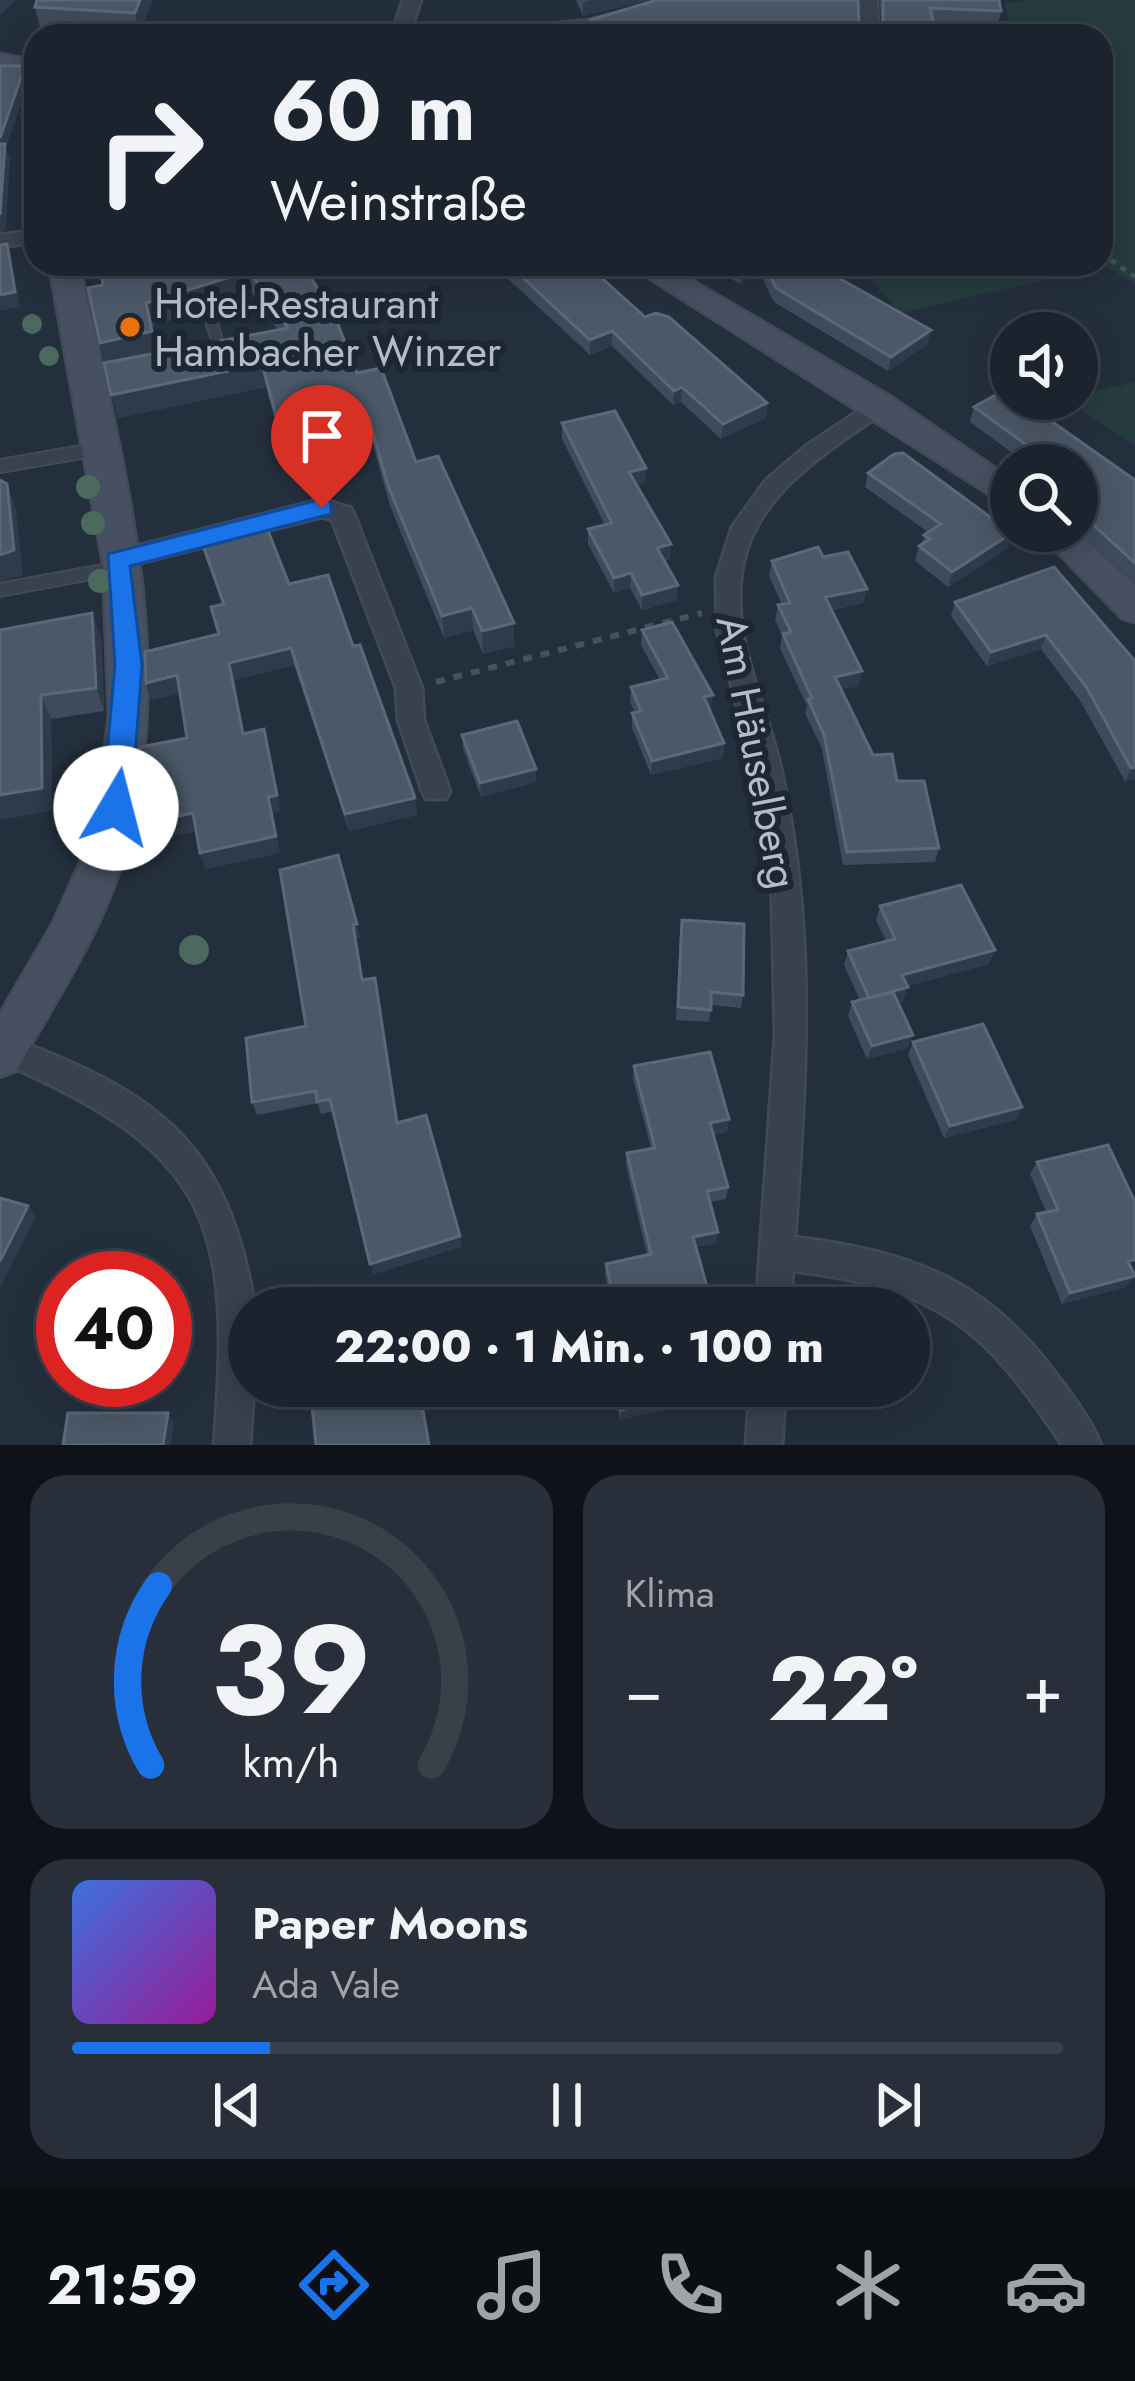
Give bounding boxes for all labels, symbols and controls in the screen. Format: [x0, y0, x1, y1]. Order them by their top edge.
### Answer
text: 60 m [270, 50, 476, 172]
icon: right [72, 72, 228, 228]
text: Weinstraße [270, 162, 527, 240]
place label: Hotel-Restaurant Hambacher Winzer [154, 273, 502, 382]
map controls [990, 312, 1098, 552]
button: sound [990, 312, 1098, 420]
marker: Hotel-Restaurant Hambacher Winzer [117, 314, 143, 340]
pin [271, 385, 373, 508]
icon: arrive [289, 403, 355, 469]
button: search [990, 444, 1098, 552]
street label: Am Häuselberg [701, 610, 813, 894]
position arrow [53, 745, 179, 871]
speed limit sign: 40 [36, 1251, 192, 1407]
text: 22:00 · 1 Min. · 100 m [334, 1314, 824, 1379]
text: Klima [625, 1565, 715, 1622]
text: 39 [211, 1580, 372, 1761]
text: 22° [768, 1624, 918, 1754]
text: − [625, 1642, 663, 1738]
text: + [1022, 1642, 1063, 1738]
text: km/h [243, 1731, 340, 1793]
text: Paper Moons [252, 1891, 528, 1956]
text: Ada Vale [252, 1956, 400, 2013]
icon: previous [204, 2072, 270, 2138]
icon: pause [534, 2072, 600, 2138]
icon: next [865, 2072, 931, 2138]
icon: directions [292, 2243, 376, 2327]
icon: music [470, 2243, 554, 2327]
icon: phone [648, 2243, 732, 2327]
icon: climate [826, 2243, 910, 2327]
icon: car [1004, 2243, 1088, 2327]
text: 21:59 [47, 2246, 198, 2324]

